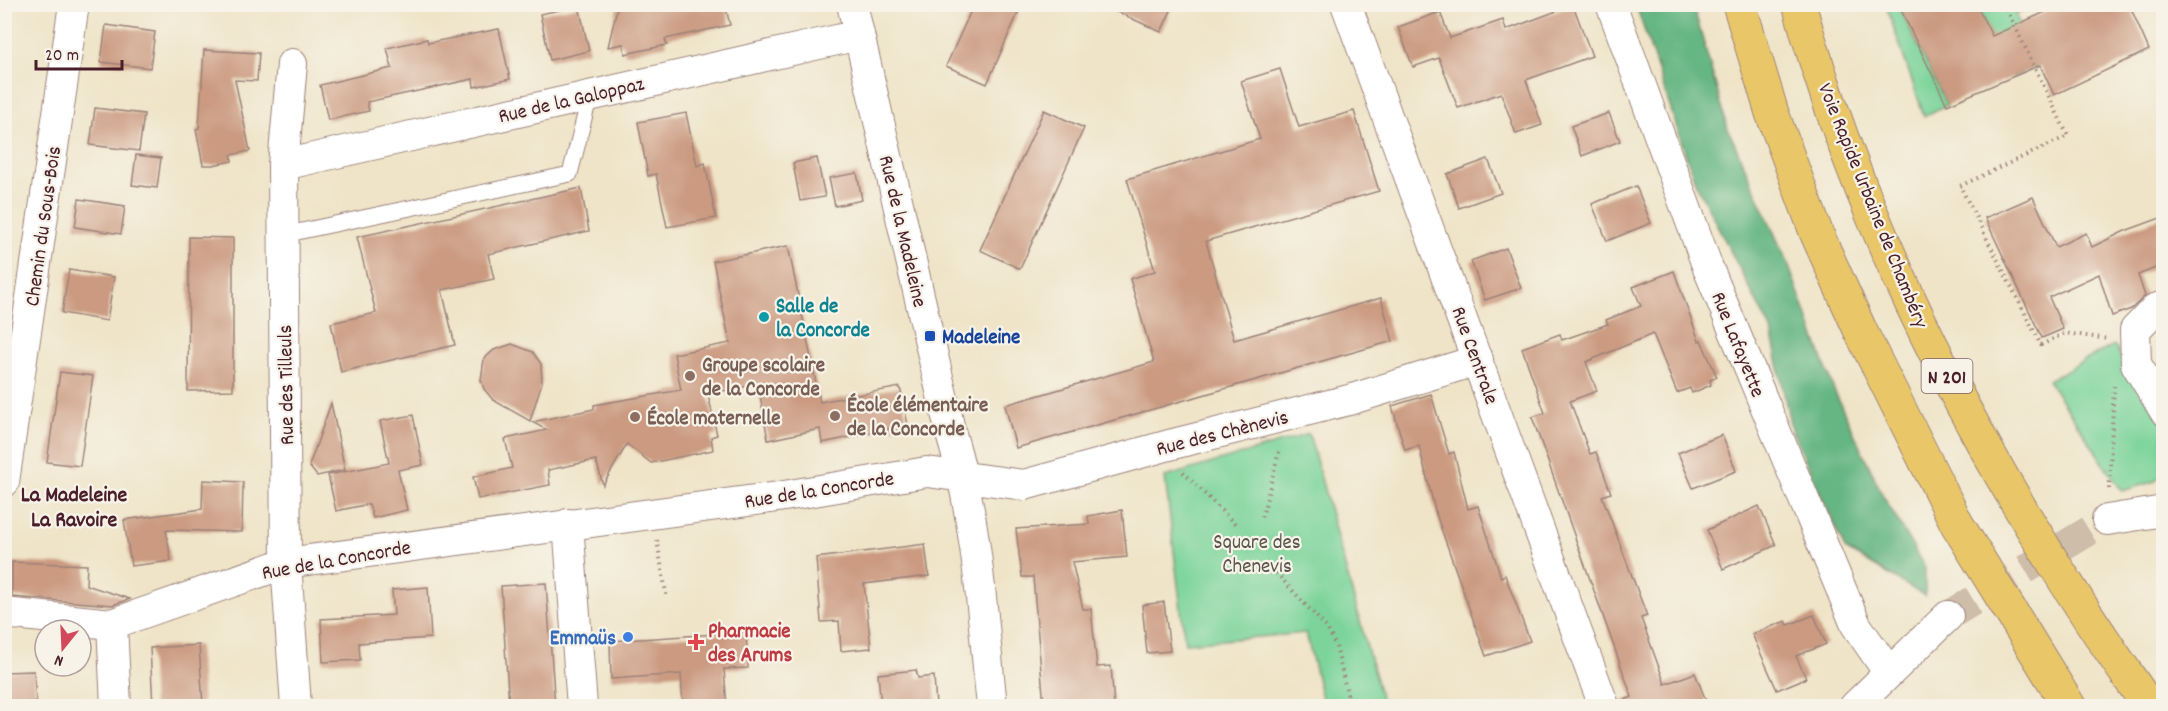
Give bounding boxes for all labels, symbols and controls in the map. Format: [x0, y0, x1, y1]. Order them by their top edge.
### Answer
scale bar [36, 33, 122, 71]
text: 20 m [45, 44, 79, 69]
street label: Rue de la Galoppaz [496, 71, 648, 133]
street label: Voie Rapide Urbaine de Chambéry [1808, 79, 1934, 334]
street label: Chemin du Sous-Bois [19, 144, 71, 308]
street label: Rue de la Madeleine [869, 153, 933, 311]
street label: Rue Lafayette [1701, 288, 1771, 402]
place label: Salle de la Concorde [776, 293, 870, 347]
street label: Rue Centrale [1442, 303, 1505, 409]
marker: Salle de la Concorde [757, 310, 771, 324]
street label: Rue des Tilleuls [272, 324, 304, 445]
place label: Madeleine [942, 324, 1020, 354]
marker: Madeleine [923, 329, 937, 343]
place label: Groupe scolaire de la Concorde [702, 352, 825, 406]
road number: N 201 [1922, 359, 1972, 393]
marker: Groupe scolaire de la Concorde [683, 369, 697, 383]
place label: École élémentaire de la Concorde [847, 392, 988, 446]
street label: Rue des Chènevis [1153, 404, 1292, 466]
place label: École maternelle [647, 405, 781, 435]
marker: École élémentaire de la Concorde [828, 409, 842, 423]
marker: École maternelle [628, 410, 642, 424]
street label: Rue de la Concorde [743, 465, 896, 519]
district label: La Madeleine La Ravoire [21, 481, 127, 537]
park label: Square des Chenevis [1213, 529, 1301, 583]
street label: Rue de la Concorde [260, 534, 413, 590]
north arrow [33, 618, 93, 678]
place label: Pharmacie des Arums [708, 618, 792, 672]
place label: Emmaüs [550, 625, 616, 655]
marker: Emmaüs [621, 630, 635, 644]
marker: Pharmacie des Arums [689, 635, 703, 649]
text: N [52, 648, 66, 672]

